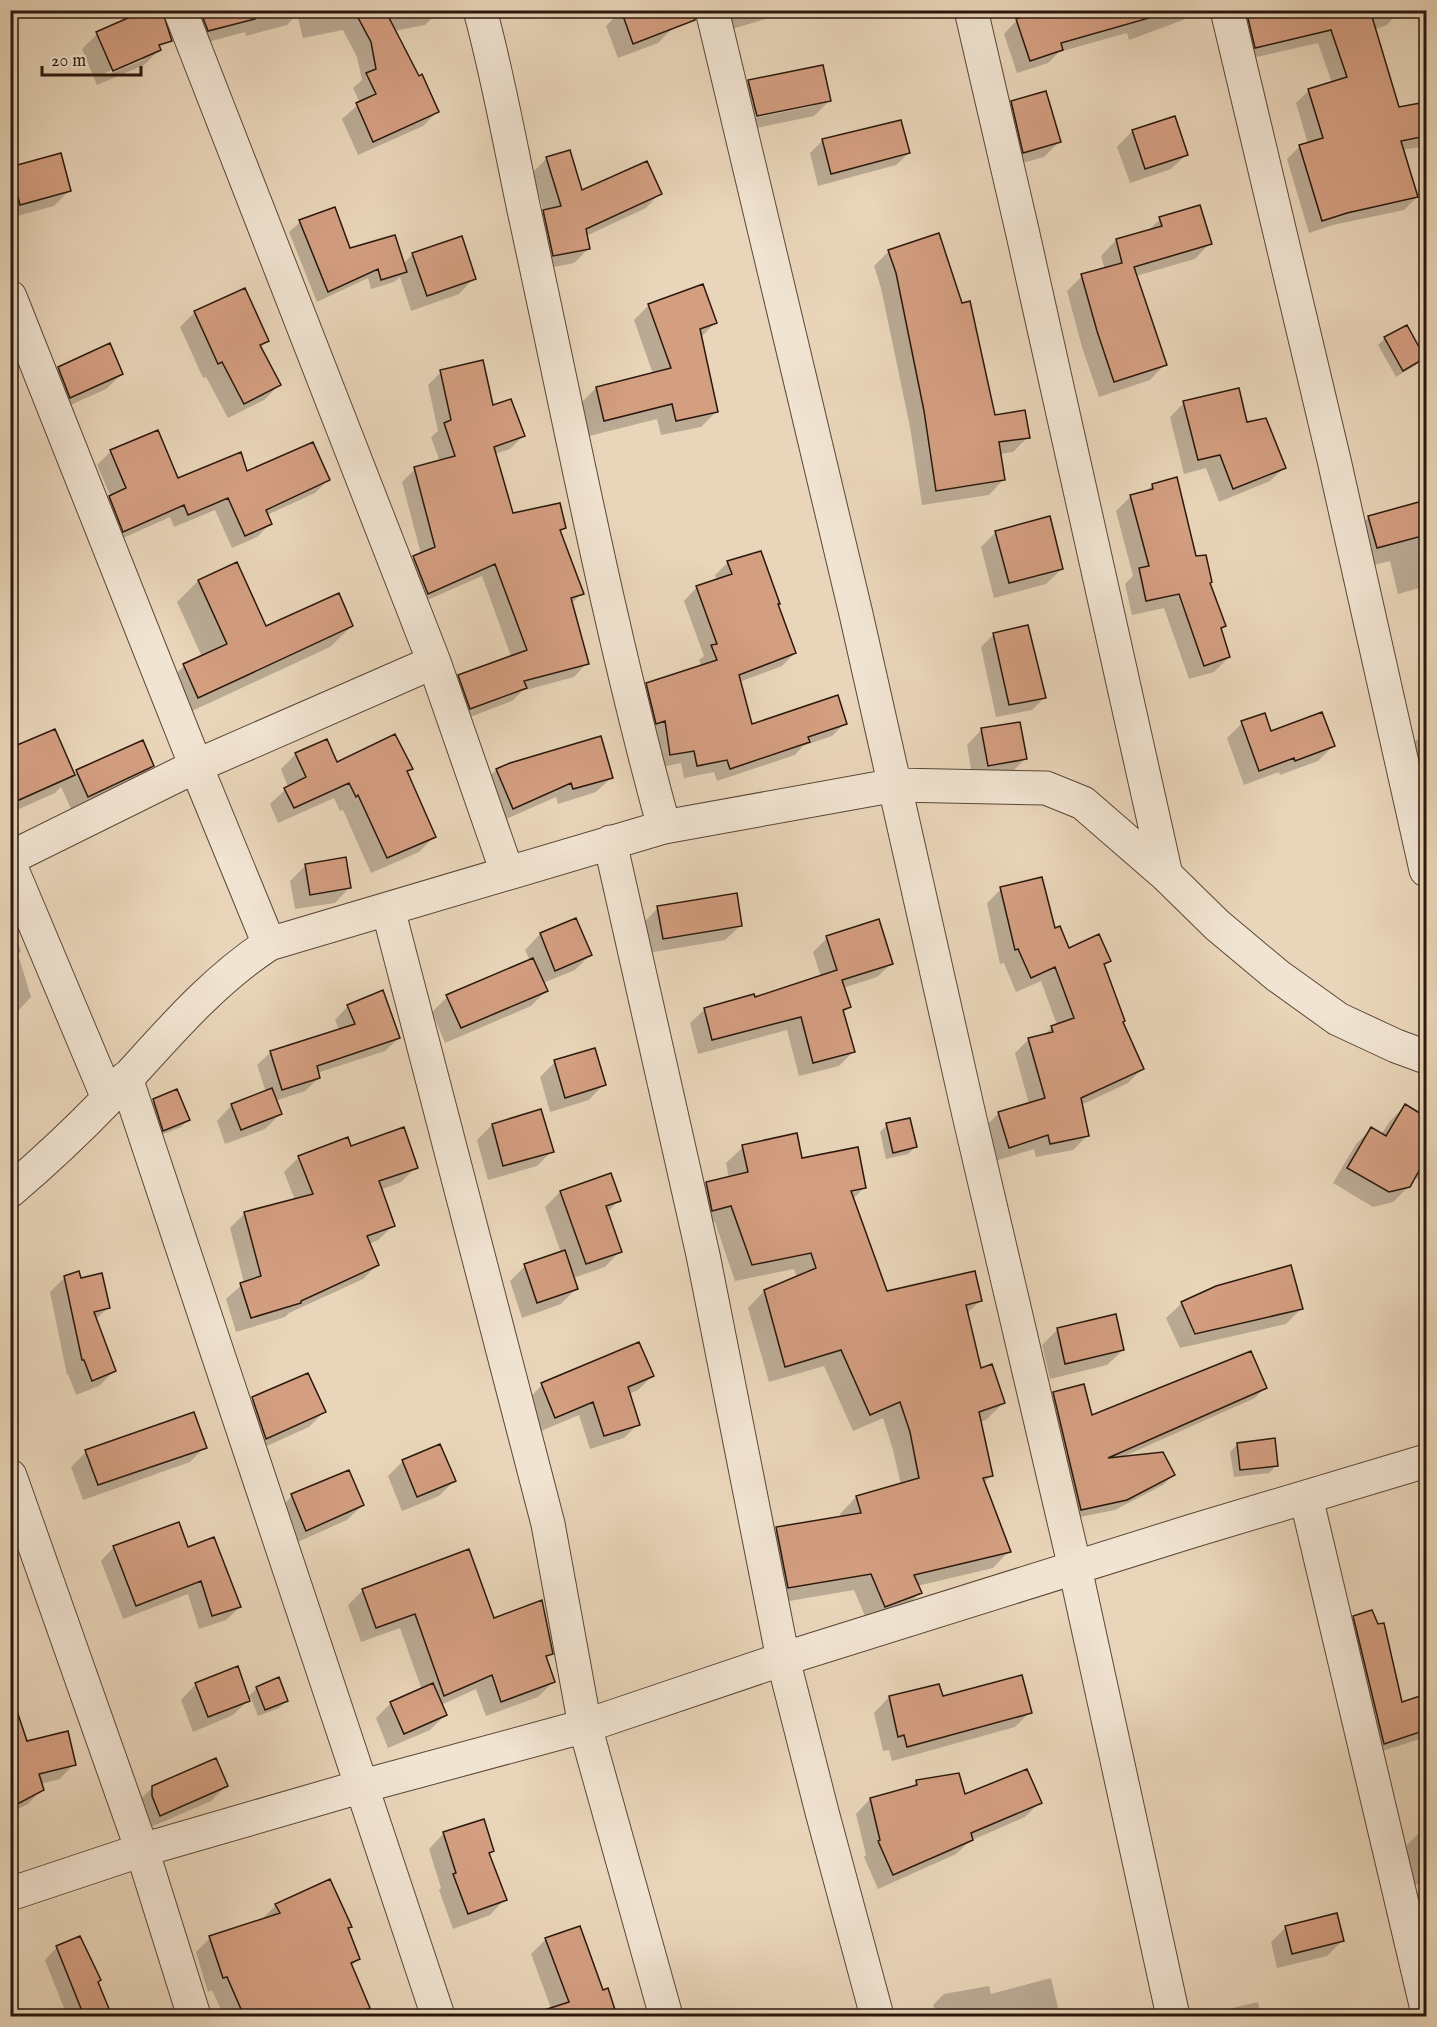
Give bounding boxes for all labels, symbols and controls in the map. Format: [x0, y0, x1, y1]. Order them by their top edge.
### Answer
scale bar [42, 39, 141, 77]
text: 20 m [51, 50, 86, 73]

